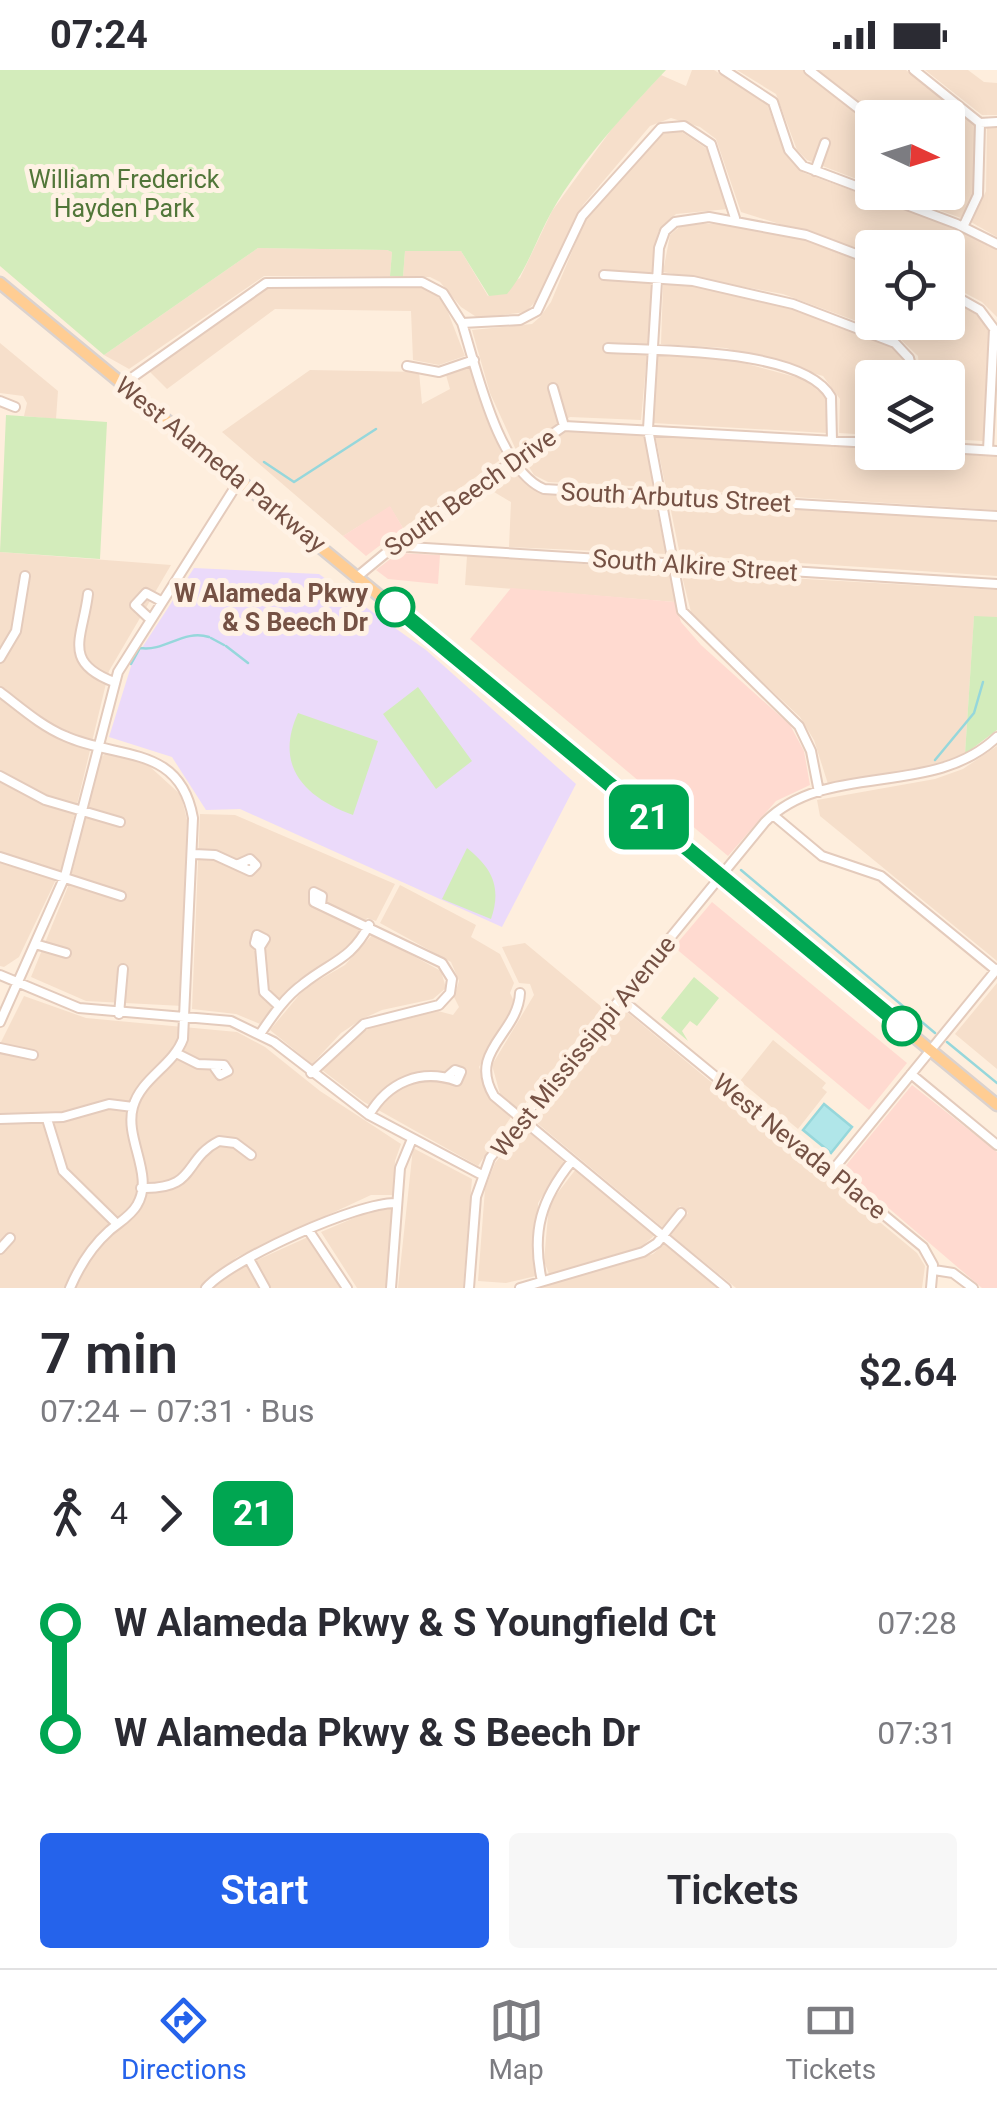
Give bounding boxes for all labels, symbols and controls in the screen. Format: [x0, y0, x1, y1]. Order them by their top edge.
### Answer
text: 07:24 [50, 13, 148, 57]
north arrow [855, 100, 965, 210]
map controls [855, 100, 965, 470]
park label: William Frederick Hayden Park [29, 165, 220, 223]
button: locate [855, 230, 965, 340]
button: layers [855, 360, 965, 470]
street label: West Alameda Parkway [110, 371, 332, 558]
street label: South Beech Drive [379, 423, 561, 562]
street label: South Arbutus Street [560, 477, 792, 518]
street label: South Alkire Street [591, 544, 799, 587]
place label: W Alameda Pkwy & S Beech Dr [174, 579, 368, 637]
marker: W Alameda Pkwy & S Beech Dr [376, 588, 414, 626]
line badge: 21 [604, 784, 694, 850]
text: 21 [629, 797, 669, 838]
street label: West Mississippi Avenue [485, 930, 682, 1163]
unlabelled marker [883, 1007, 921, 1045]
street label: West Nevada Place [707, 1068, 892, 1225]
text: 7 min [40, 1322, 178, 1386]
text: $2.64 [859, 1351, 957, 1395]
text: 07:24 – 07:31 · Bus [40, 1392, 315, 1430]
icon: walk [40, 1486, 95, 1541]
icon: forward [143, 1486, 198, 1541]
text: 21 [233, 1493, 273, 1534]
text: 4 [110, 1494, 128, 1532]
text: W Alameda Pkwy & S Youngfield Ct [114, 1601, 716, 1645]
text: 07:28 [877, 1604, 957, 1642]
text: W Alameda Pkwy & S Beech Dr [114, 1711, 640, 1755]
text: 07:31 [877, 1714, 957, 1752]
button: Start [40, 1833, 489, 1948]
button: Tickets [509, 1833, 957, 1948]
tab: Directions [121, 1993, 247, 2086]
tab: Map [488, 1993, 544, 2086]
tab: Tickets [786, 1993, 876, 2086]

